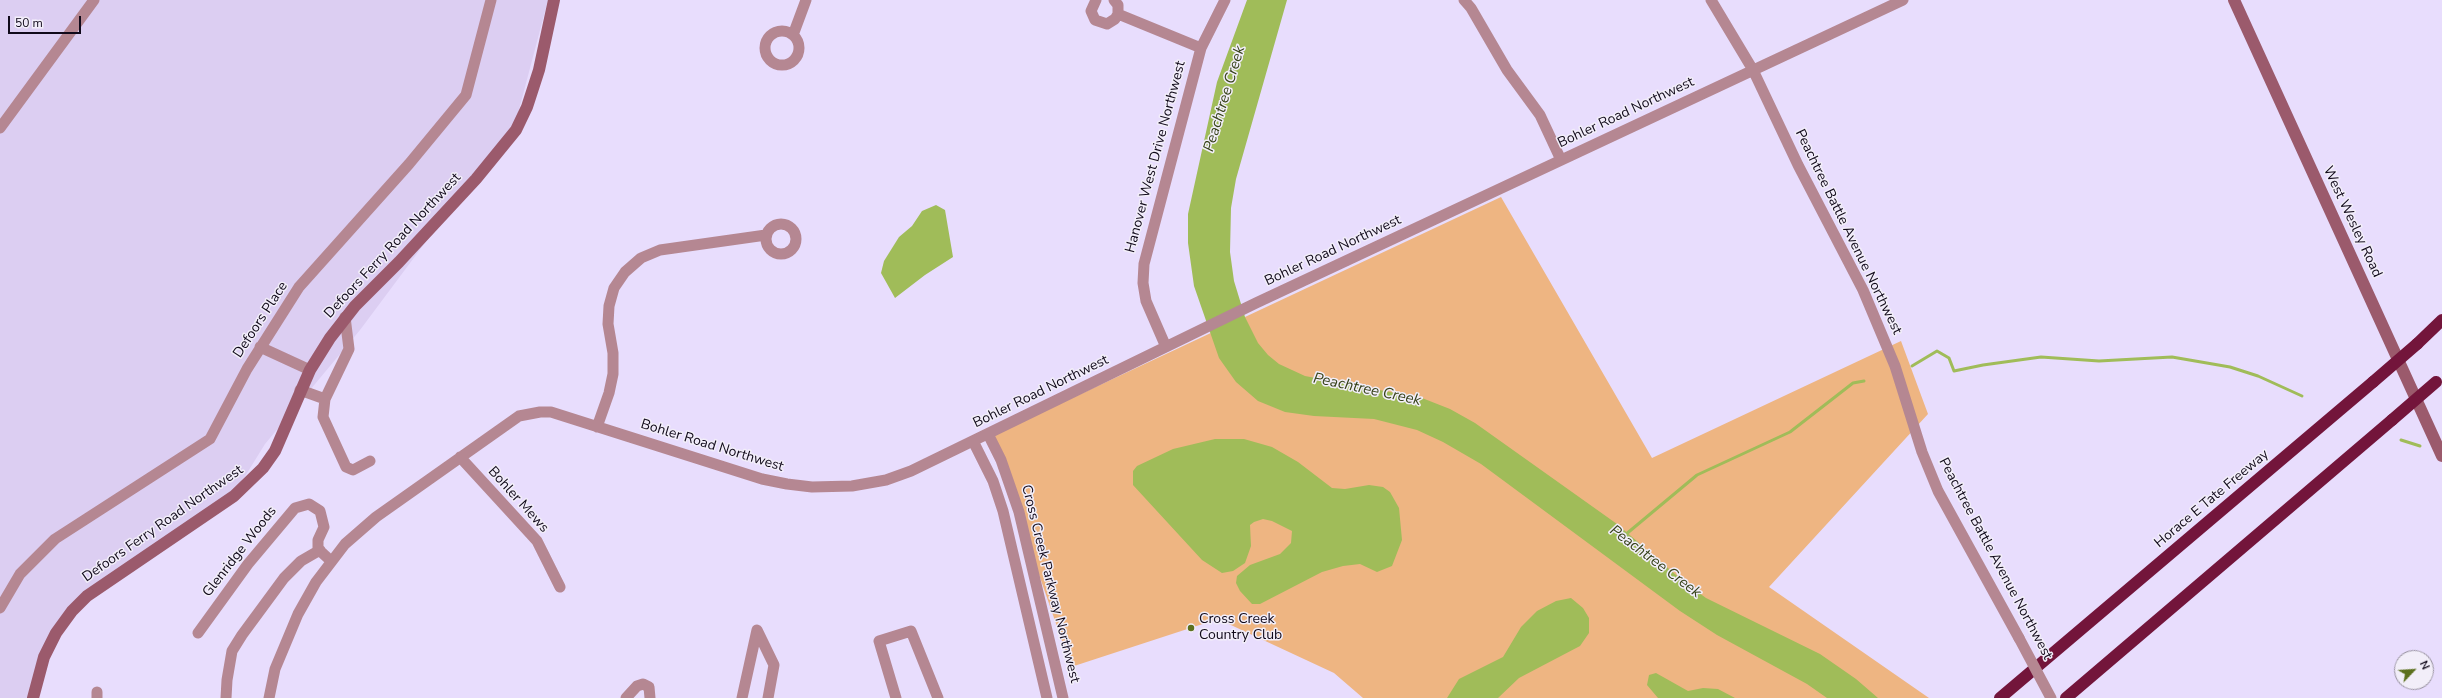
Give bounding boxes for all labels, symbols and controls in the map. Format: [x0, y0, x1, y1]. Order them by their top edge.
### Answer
scale bar [10, 8, 83, 34]
text: 50 m [15, 15, 43, 31]
water label: Peachtree Creek [1200, 44, 1250, 154]
street label: Hanover West Drive Northwest [1122, 59, 1190, 255]
street label: Bohler Road Northwest [1555, 74, 1697, 152]
street label: Peachtree Battle Avenue Northwest [1791, 127, 1905, 337]
street label: West Wesley Road [2319, 164, 2385, 280]
street label: Defoors Ferry Road Northwest [321, 170, 465, 322]
street label: Bohler Road Northwest [1262, 212, 1404, 290]
street label: Defoors Place [230, 279, 292, 361]
street label: Bohler Road Northwest [971, 352, 1111, 432]
water label: Peachtree Creek [1311, 370, 1423, 410]
street label: Bohler Road Northwest [639, 416, 785, 476]
street label: Horace E Tate Freeway [2151, 446, 2273, 552]
street label: Peachtree Battle Avenue Northwest [1935, 455, 2055, 663]
street label: Defoors Ferry Road Northwest [79, 462, 247, 586]
street label: Bohler Mews [484, 464, 552, 536]
street label: Cross Creek Parkway Northwest [1017, 483, 1083, 685]
street label: Glenridge Woods [199, 503, 281, 601]
water label: Peachtree Creek [1606, 522, 1704, 602]
place label: Cross Creek Country Club [1199, 612, 1282, 644]
marker: Cross Creek Country Club [1186, 623, 1196, 633]
north arrow [2394, 650, 2434, 690]
text: N [2416, 658, 2433, 672]

